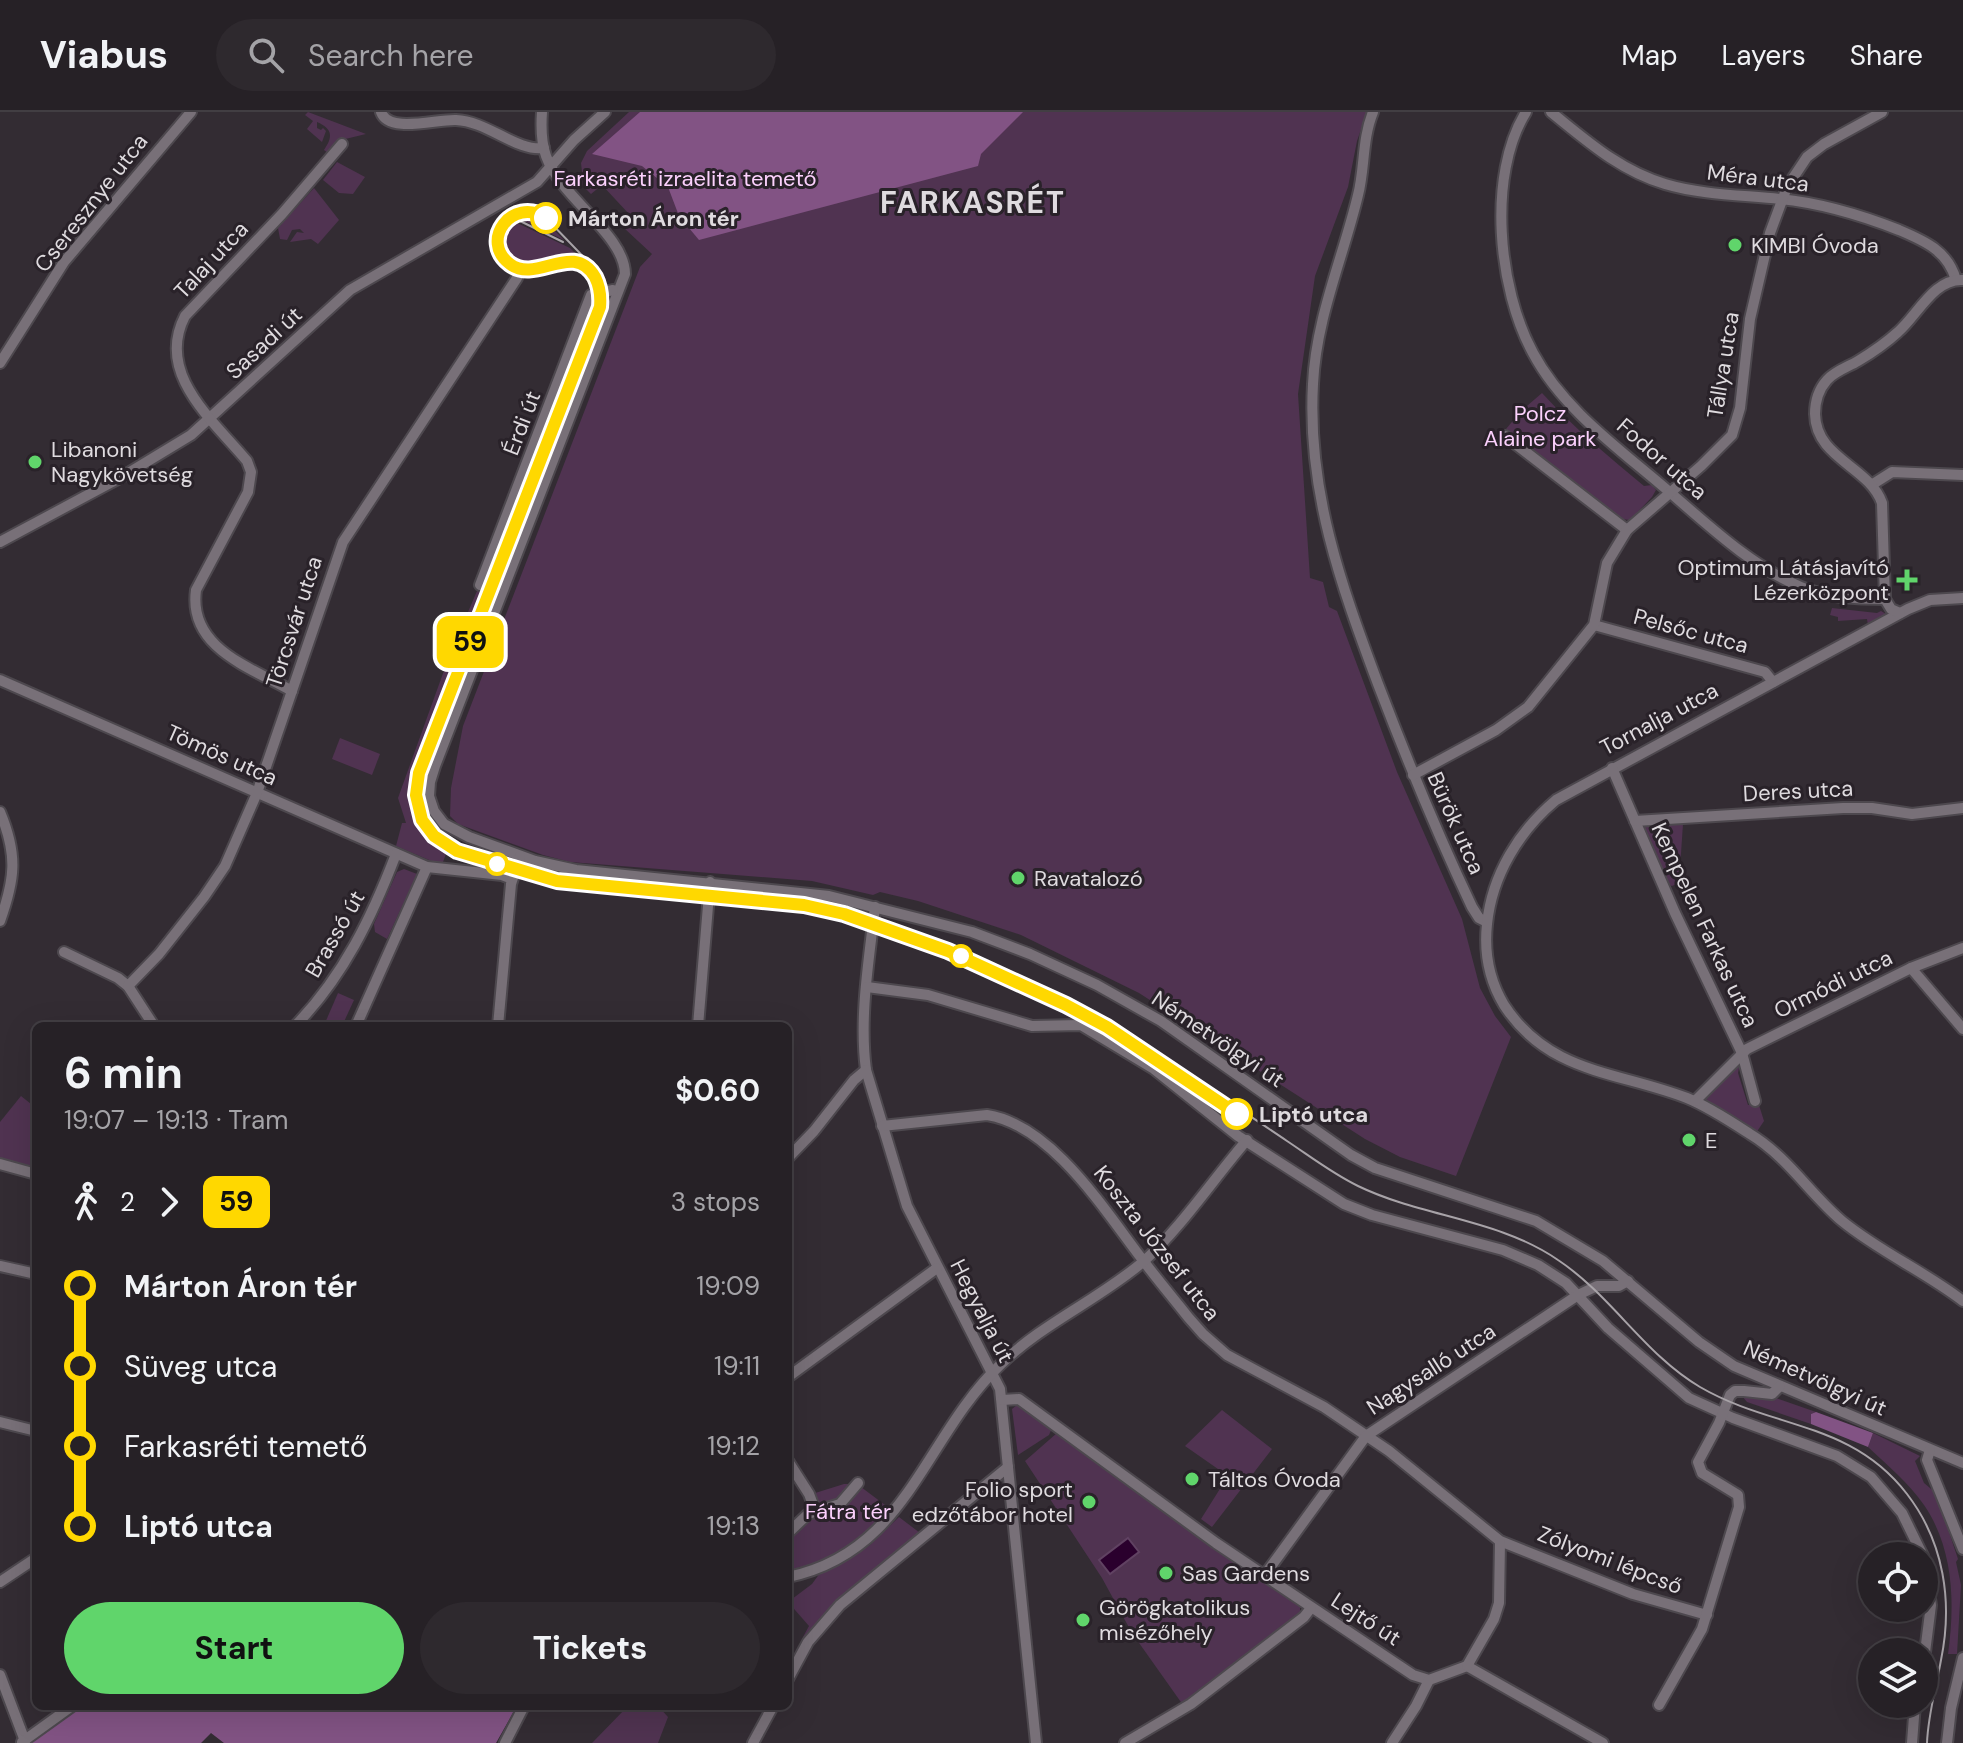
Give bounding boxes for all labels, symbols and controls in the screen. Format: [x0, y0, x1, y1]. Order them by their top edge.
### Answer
search box [216, 19, 776, 91]
text: Viabus [40, 30, 168, 80]
icon: search [244, 33, 288, 77]
text: Search here [308, 36, 474, 75]
text: Map [1621, 37, 1678, 74]
text: Layers [1722, 37, 1806, 74]
text: Share [1850, 37, 1923, 74]
street label: Cseresznye utca [28, 128, 154, 278]
street label: Méra utca [1705, 157, 1811, 199]
park label: Farkasréti izraelita temető [553, 164, 817, 193]
district label: FARKASRÉT [880, 183, 1066, 222]
marker: Márton Áron tér [531, 203, 561, 233]
place label: Márton Áron tér [568, 204, 739, 233]
street label: Talaj utca [168, 215, 254, 305]
place label: KIMBI Óvoda [1751, 231, 1879, 260]
marker: KIMBI Óvoda [1726, 236, 1744, 254]
street label: Sasadi út [220, 300, 308, 386]
street label: Tállya utca [1700, 310, 1746, 420]
street label: Érdi út [497, 387, 547, 459]
park label: Polcz Alaine park [1484, 399, 1596, 453]
street label: Fodor utca [1611, 412, 1713, 506]
place label: Libanoni Nagykövetség [51, 435, 193, 489]
marker: Libanoni Nagykövetség [26, 453, 44, 471]
street label: Törcsvár utca [259, 553, 329, 691]
place label: Optimum Látásjavító Lézerközpont [1677, 553, 1889, 607]
marker: Optimum Látásjavító Lézerközpont [1896, 569, 1918, 591]
street label: Pelsőc utca [1630, 602, 1752, 660]
line badge: 59 [434, 616, 506, 668]
text: 59 [453, 623, 487, 660]
street label: Tornalja utca [1595, 676, 1723, 762]
street label: Tömös utca [162, 718, 282, 792]
street label: Bürök utca [1421, 767, 1491, 879]
street label: Deres utca [1742, 774, 1854, 808]
street label: Kempelen Farkas utca [1645, 818, 1765, 1032]
unlabelled marker [486, 853, 508, 875]
place label: Ravatalozó [1034, 864, 1143, 893]
marker: Ravatalozó [1009, 869, 1027, 887]
street label: Brassó út [299, 885, 371, 983]
street label: Ormódi utca [1769, 943, 1897, 1025]
unlabelled marker [950, 945, 972, 967]
street label: Németvölgyi út [1146, 984, 1290, 1094]
text: 6 min [64, 1044, 183, 1102]
text: $0.60 [675, 1071, 760, 1110]
marker: Liptó utca [1222, 1099, 1252, 1129]
place label: Liptó utca [1259, 1100, 1368, 1129]
text: 19:07 – 19:13 · Tram [64, 1103, 288, 1137]
place label: E [1705, 1126, 1717, 1155]
marker: E [1680, 1131, 1698, 1149]
street label: Koszta József utca [1087, 1160, 1227, 1326]
icon: walk [64, 1180, 108, 1224]
icon: forward [147, 1180, 191, 1224]
text: 59 [219, 1183, 254, 1220]
text: 2 [120, 1185, 135, 1219]
text: 3 stops [671, 1185, 760, 1219]
street label: Hegyalja út [944, 1254, 1020, 1368]
text: Márton Áron tér [124, 1267, 357, 1306]
text: 19:09 [696, 1269, 760, 1303]
street label: Nagysalló utca [1361, 1316, 1501, 1422]
street label: Németvölgyi út [1739, 1333, 1891, 1423]
text: Süveg utca [124, 1347, 277, 1386]
text: 19:11 [714, 1349, 760, 1383]
text: Farkasréti temető [124, 1427, 368, 1466]
text: 19:12 [707, 1429, 760, 1463]
place label: Táltos Óvoda [1208, 1465, 1341, 1494]
marker: Táltos Óvoda [1183, 1470, 1201, 1488]
place label: Folio sport edzőtábor hotel [912, 1475, 1073, 1529]
marker: Folio sport edzőtábor hotel [1080, 1493, 1098, 1511]
park label: Fátra tér [805, 1497, 891, 1526]
text: Liptó utca [124, 1507, 273, 1546]
text: 19:13 [707, 1509, 760, 1543]
street label: Zólyomi lépcső [1534, 1519, 1686, 1601]
map controls [1858, 1542, 1938, 1718]
button: locate [1858, 1542, 1938, 1622]
place label: Sas Gardens [1182, 1559, 1310, 1588]
marker: Sas Gardens [1157, 1564, 1175, 1582]
street label: Lejtő út [1326, 1586, 1406, 1652]
place label: Görögkatolikus misézőhely [1099, 1593, 1250, 1647]
button: Start [64, 1602, 404, 1694]
button: Tickets [420, 1602, 760, 1694]
marker: Görögkatolikus misézőhely [1074, 1611, 1092, 1629]
button: layers [1858, 1638, 1938, 1718]

